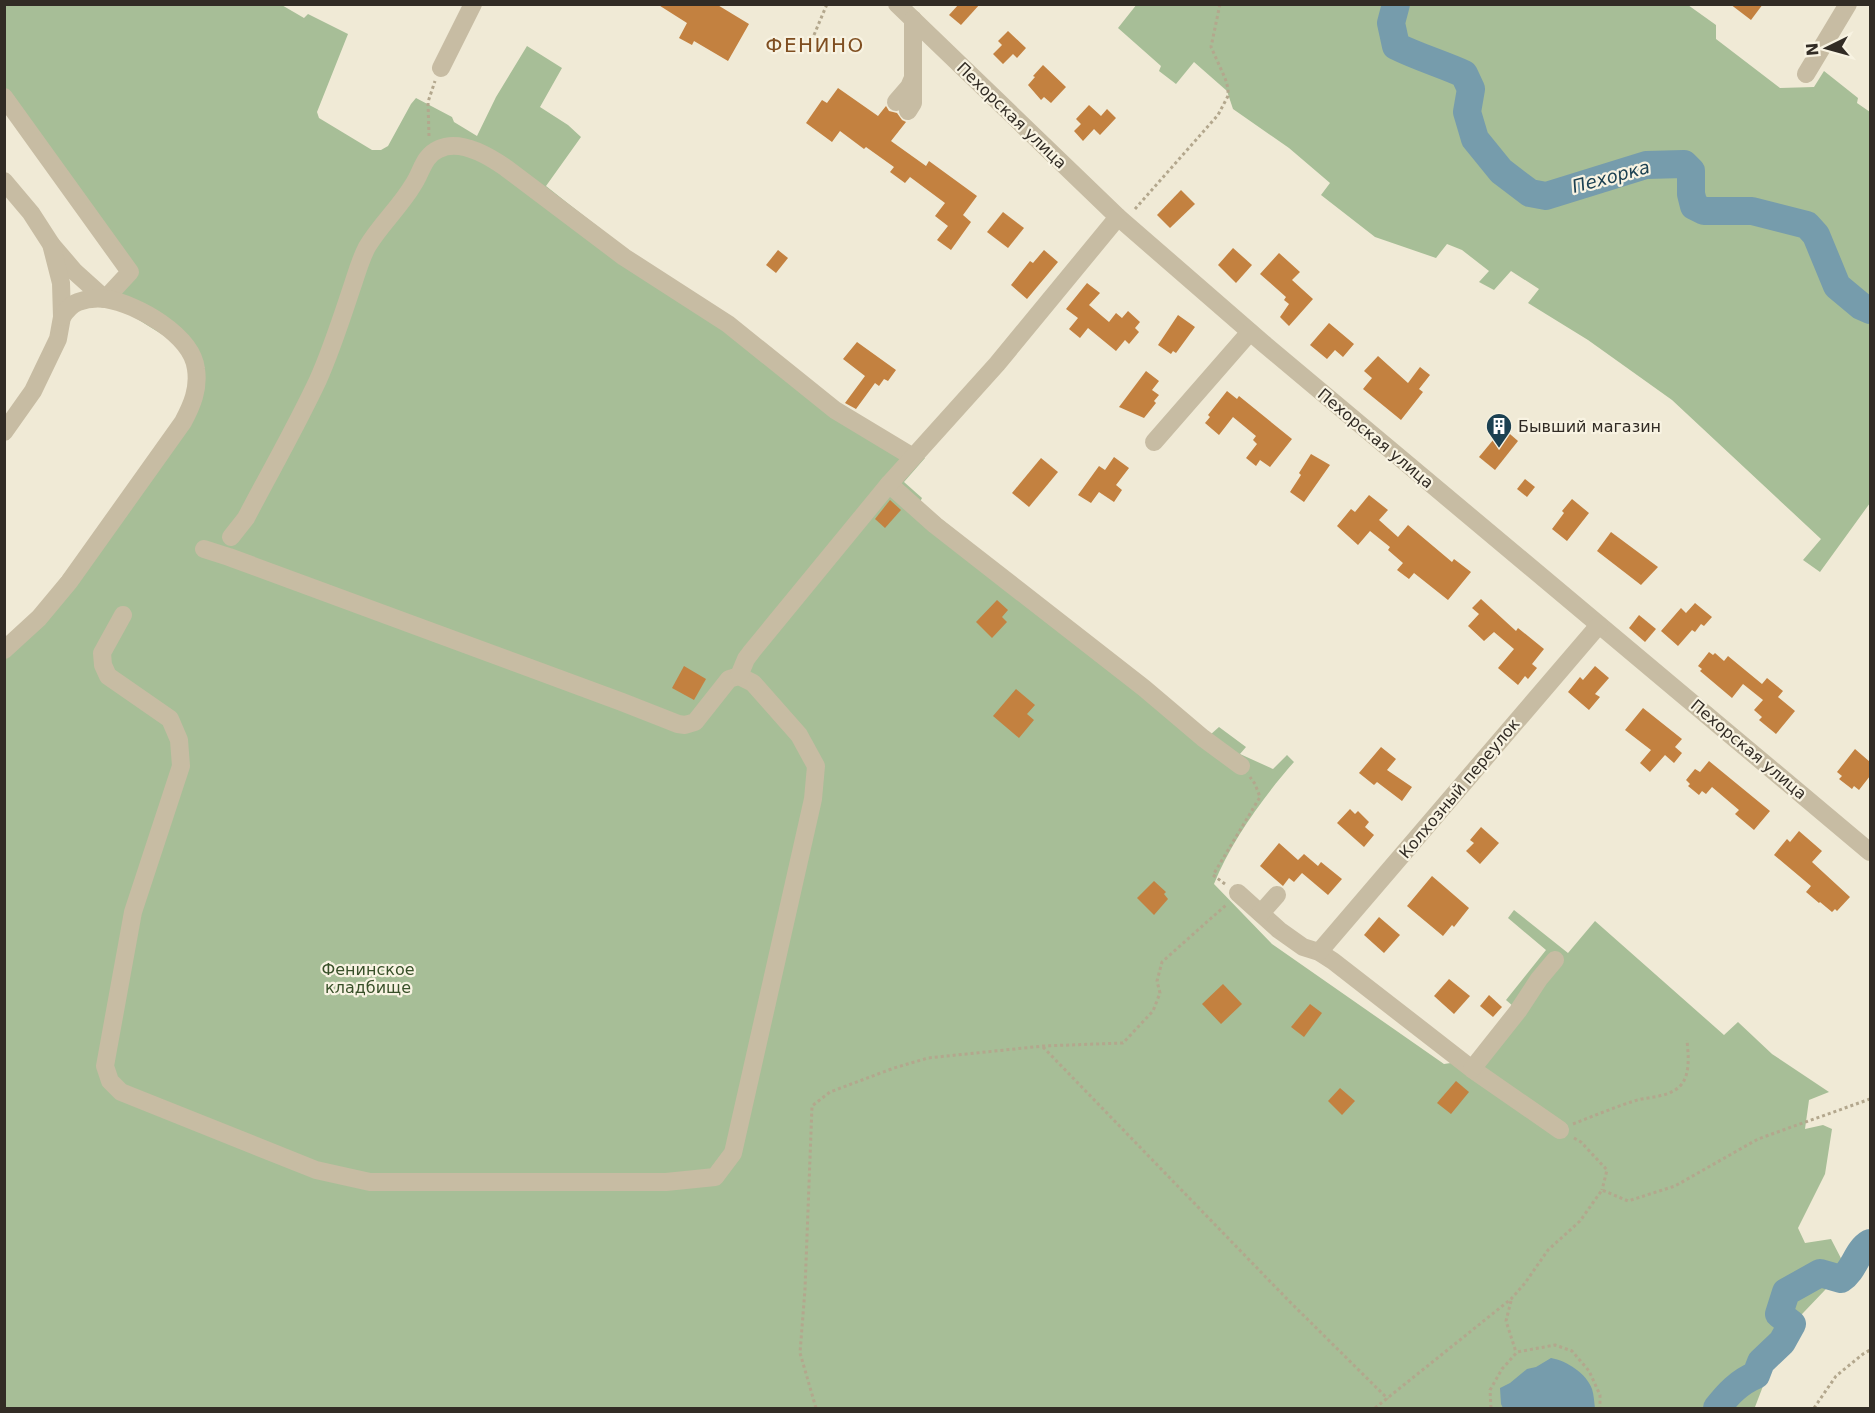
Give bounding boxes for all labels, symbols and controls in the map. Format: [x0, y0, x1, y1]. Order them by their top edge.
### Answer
north arrow [1797, 18, 1857, 78]
district label: ФЕНИНО [765, 33, 865, 57]
text: N [1803, 42, 1823, 57]
street label: Пехорская улица [953, 58, 1070, 173]
water label: Пехорка [1570, 156, 1652, 197]
street label: Пехорская улица [1314, 384, 1437, 492]
building icon: Бывший магазин [1484, 411, 1514, 449]
place label: Бывший магазин [1518, 417, 1661, 436]
street label: Пехорская улица [1687, 695, 1810, 803]
street label: Колхозный переулок [1395, 714, 1524, 862]
park label: Фенинское кладбище [321, 960, 415, 997]

